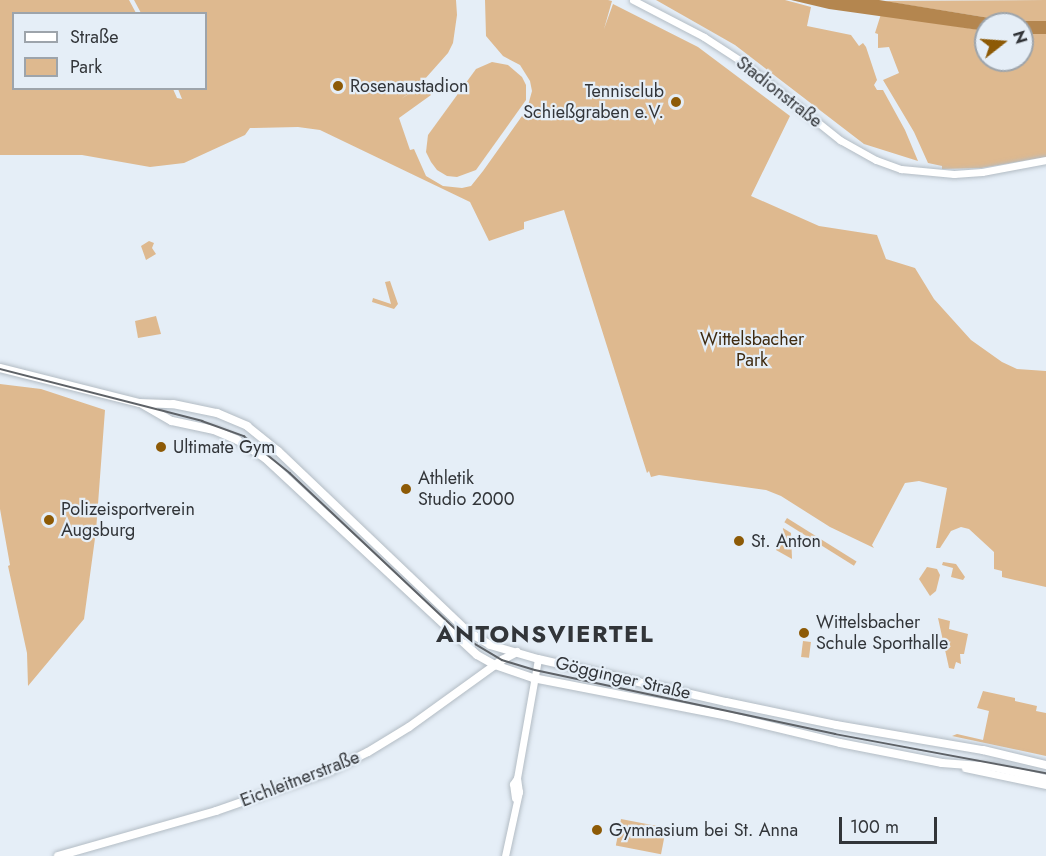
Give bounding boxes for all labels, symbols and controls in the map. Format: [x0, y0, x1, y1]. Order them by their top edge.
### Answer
legend [12, 12, 207, 90]
north arrow [974, 12, 1034, 72]
text: Straße [70, 24, 118, 50]
text: N [1007, 28, 1033, 47]
street label: Stadionstraße [732, 52, 826, 132]
text: Park [70, 54, 102, 80]
place label: Rosenaustadion [350, 75, 468, 97]
marker: Rosenaustadion [331, 79, 345, 93]
place label: Tennisclub Schießgraben e.V. [523, 81, 664, 124]
marker: Tennisclub Schießgraben e.V. [669, 95, 683, 109]
park label: Wittelsbacher Park [700, 329, 804, 372]
place label: Ultimate Gym [173, 436, 275, 458]
marker: Ultimate Gym [154, 440, 168, 454]
place label: Athletik Studio 2000 [418, 468, 514, 510]
marker: Athletik Studio 2000 [399, 482, 413, 496]
place label: Polizeisportverein Augsburg [61, 499, 195, 542]
marker: Polizeisportverein Augsburg [42, 513, 56, 527]
place label: St. Anton [751, 530, 821, 552]
marker: St. Anton [732, 534, 746, 548]
place label: Wittelsbacher Schule Sporthalle [816, 612, 948, 654]
district label: ANTONSVIERTEL [436, 620, 654, 648]
marker: Wittelsbacher Schule Sporthalle [797, 626, 811, 640]
street label: Gögginger Straße [553, 652, 693, 704]
street label: Eichleitnerstraße [237, 746, 363, 812]
scale bar [842, 805, 940, 843]
text: 100 m [850, 814, 899, 840]
place label: Gymnasium bei St. Anna [609, 819, 798, 841]
marker: Gymnasium bei St. Anna [590, 823, 604, 837]

